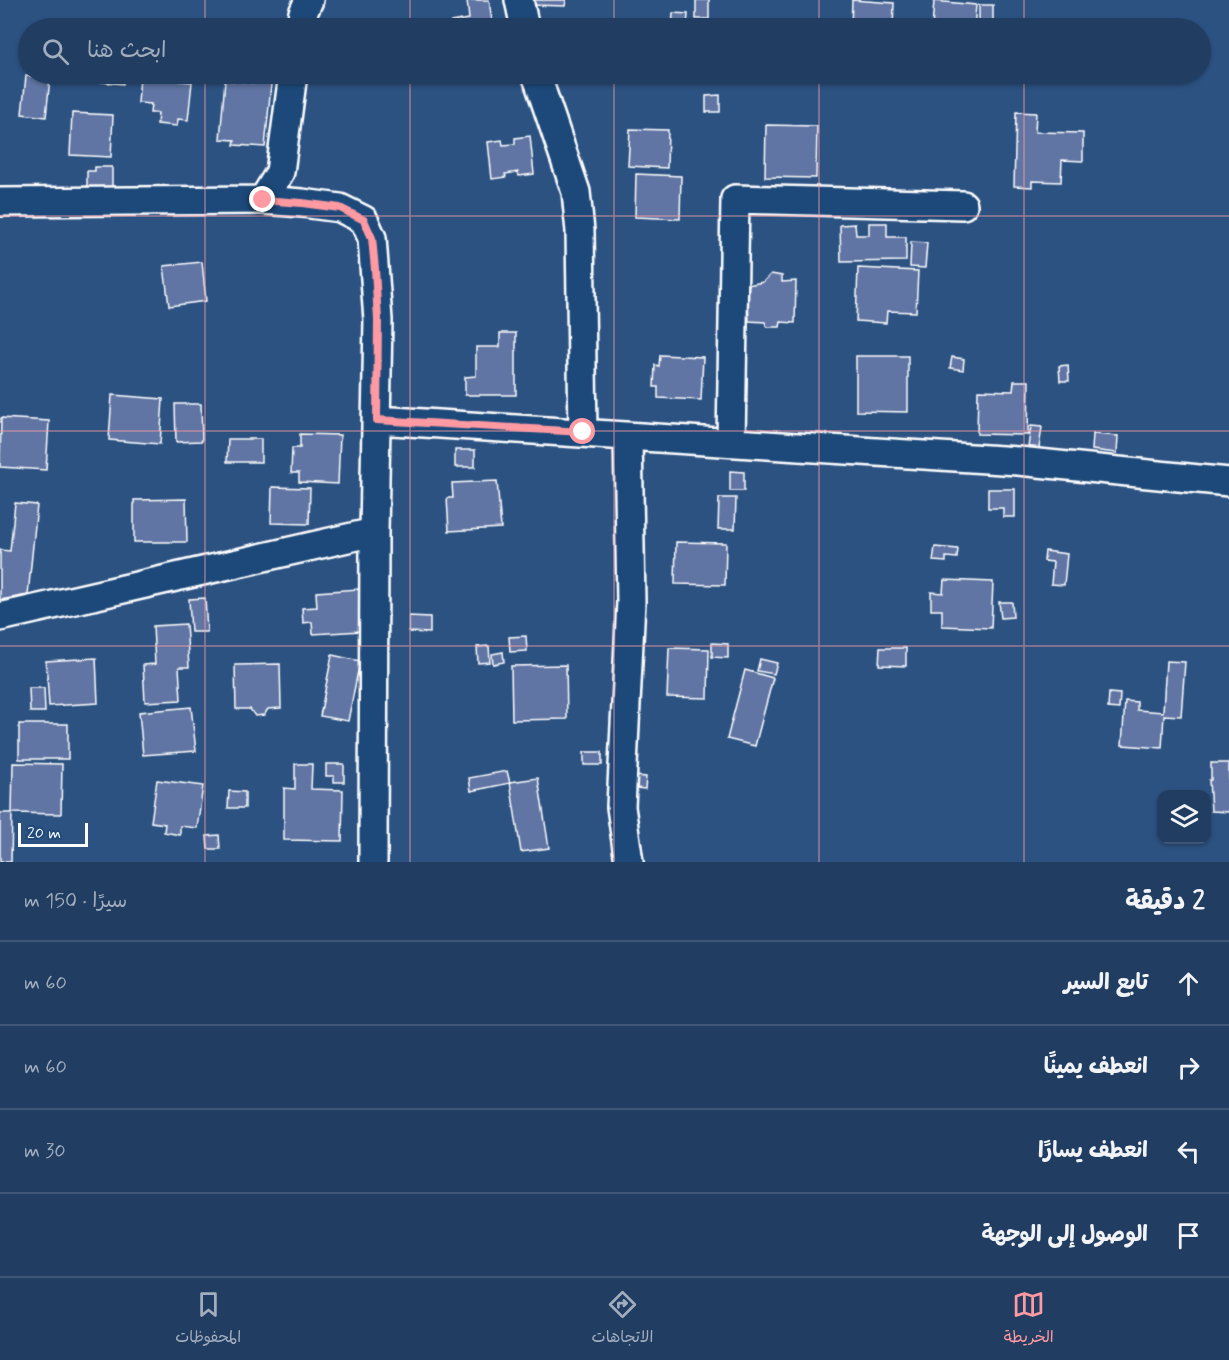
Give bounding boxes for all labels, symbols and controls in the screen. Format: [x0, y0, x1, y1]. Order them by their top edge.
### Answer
search box [18, 18, 1211, 84]
icon: search [39, 35, 72, 68]
text: ابحث هنا [87, 37, 167, 65]
route end [249, 186, 275, 212]
route start [569, 418, 595, 444]
map controls [1157, 790, 1211, 844]
button: layers [1157, 790, 1211, 844]
scale bar [18, 820, 88, 848]
text: 20 m [27, 823, 61, 844]
text: 2 دقيقة [1125, 885, 1205, 919]
text: سيرًا · 150 m [24, 888, 127, 915]
icon: ahead [1172, 967, 1205, 1000]
text: تابع السير [1064, 969, 1148, 997]
text: 60 m [24, 970, 67, 997]
icon: right [1172, 1051, 1205, 1084]
text: انعطف يمينًا [1044, 1053, 1148, 1081]
text: 60 m [24, 1054, 67, 1081]
icon: left [1172, 1135, 1205, 1168]
text: انعطف يسارًا [1038, 1137, 1148, 1165]
text: 30 m [24, 1138, 66, 1165]
icon: arrive [1172, 1219, 1205, 1252]
text: الوصول إلى الوجهة [981, 1221, 1148, 1249]
tab: المحفوظات [175, 1288, 241, 1351]
tab: الاتجاهات [592, 1288, 653, 1351]
tab: الخريطة [1004, 1288, 1054, 1351]

